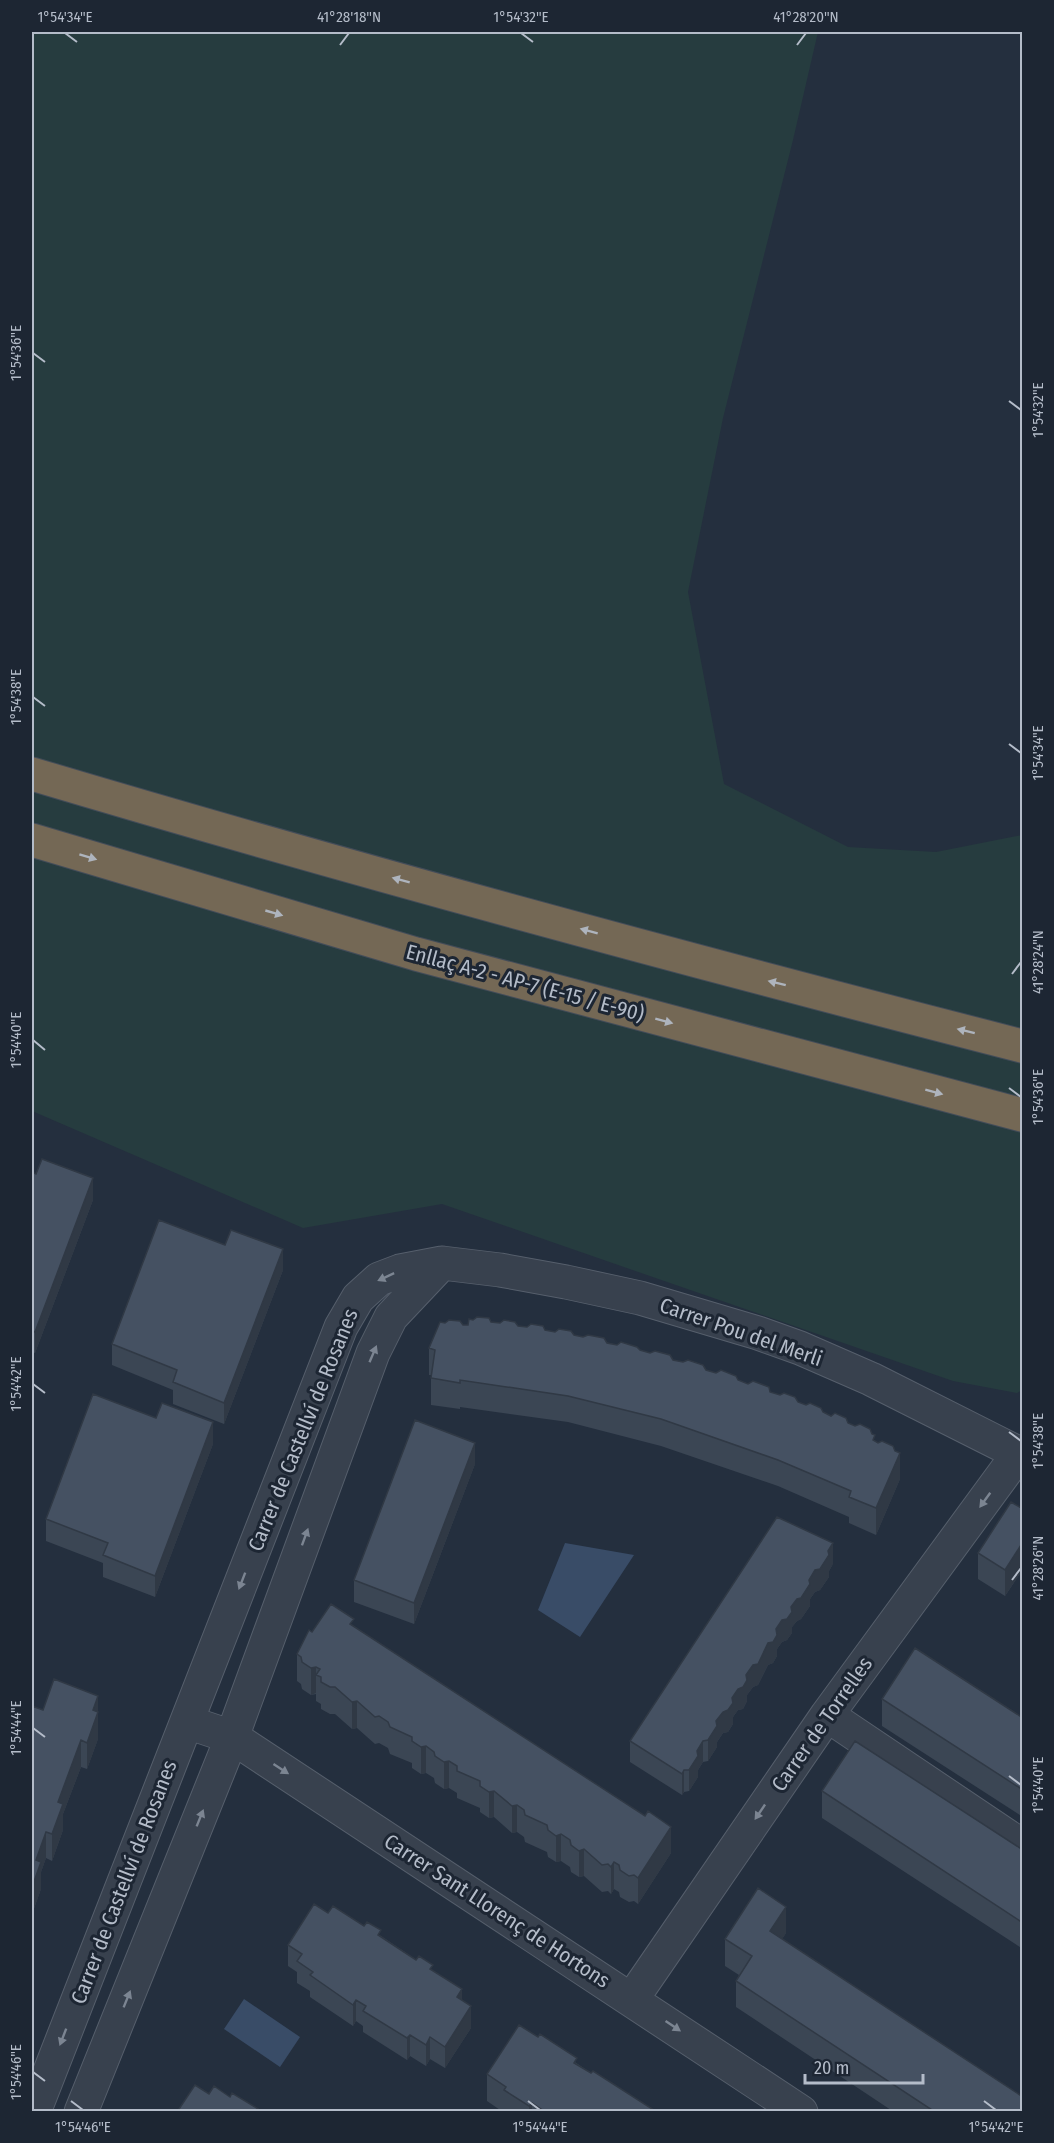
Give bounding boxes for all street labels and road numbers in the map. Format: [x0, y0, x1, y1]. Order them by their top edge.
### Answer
street label: Enllaç A-2 - AP-7 (E-15 / E-90) [403, 939, 647, 1027]
street label: Carrer Pou del Merli [656, 1292, 826, 1372]
street label: Carrer de Castellví de Rosanes [242, 1305, 364, 1555]
street label: Carrer de Torrelles [766, 1652, 878, 1796]
street label: Carrer de Castellví de Rosanes [65, 1756, 183, 2008]
street label: Carrer Sant Llorenç de Hortons [379, 1828, 615, 1994]

